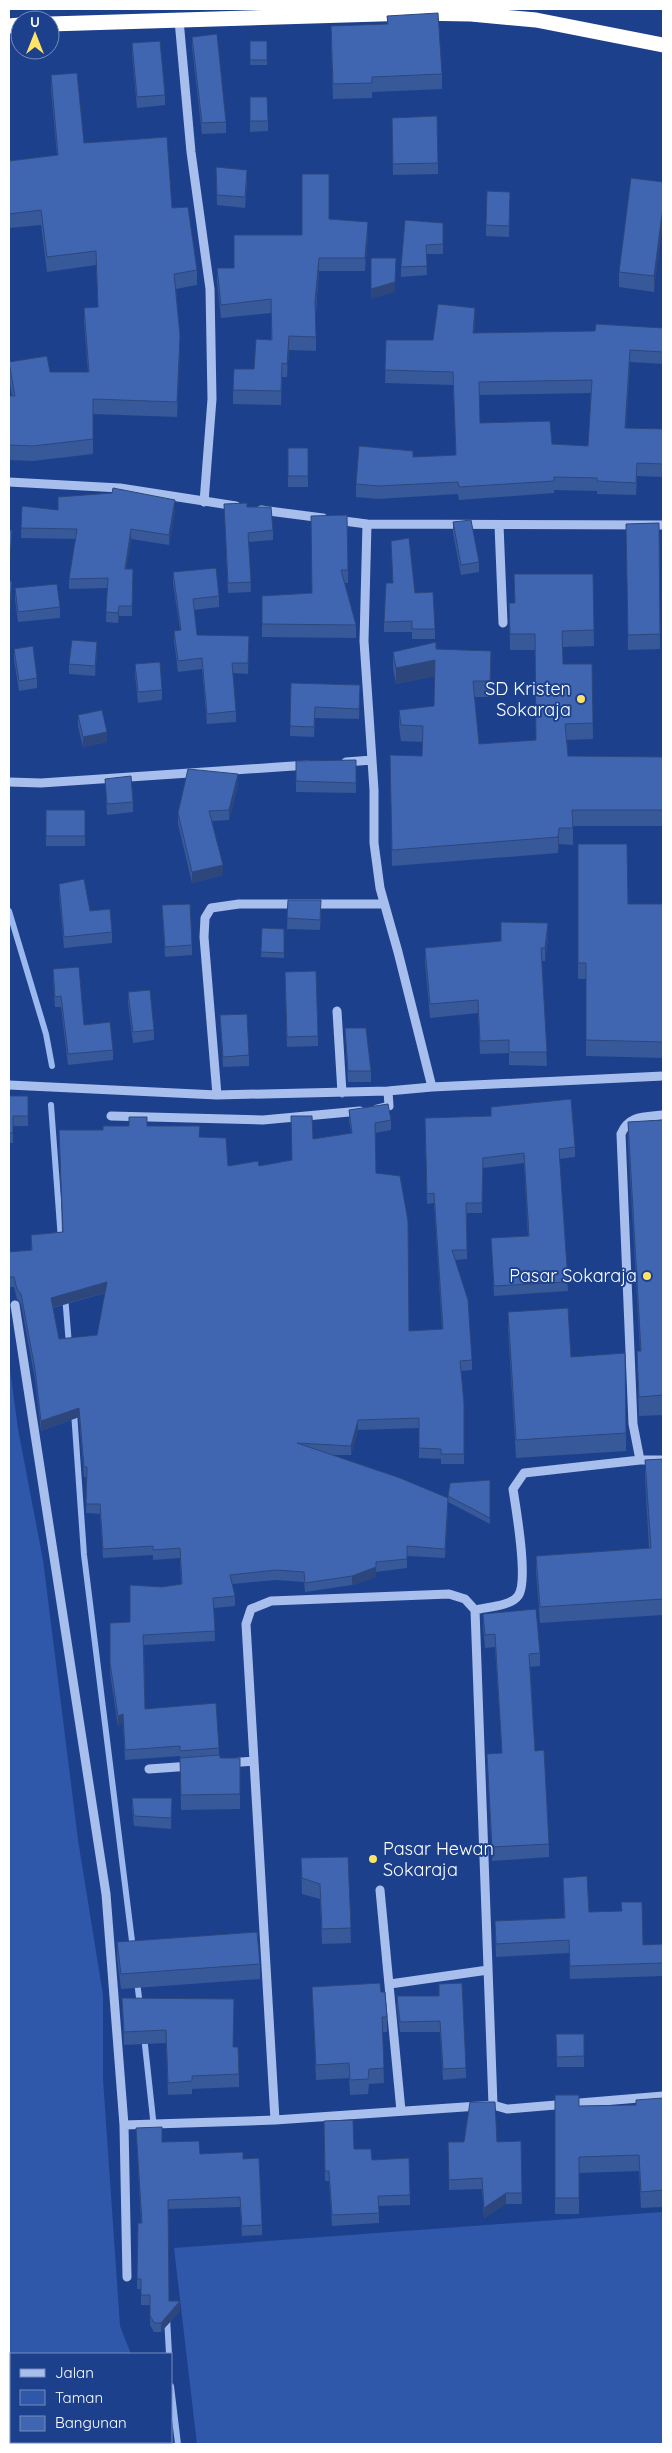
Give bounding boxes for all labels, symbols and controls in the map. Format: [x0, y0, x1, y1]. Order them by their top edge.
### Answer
north arrow [10, 10, 60, 60]
text: U [30, 13, 40, 31]
place label: SD Kristen Sokaraja [485, 677, 571, 721]
marker: SD Kristen Sokaraja [575, 693, 587, 705]
place label: Pasar Sokaraja [509, 1264, 637, 1287]
marker: Pasar Sokaraja [641, 1270, 653, 1282]
place label: Pasar Hewan Sokaraja [383, 1837, 494, 1881]
marker: Pasar Hewan Sokaraja [367, 1853, 379, 1865]
legend [10, 2353, 172, 2443]
text: Jalan [55, 2363, 94, 2382]
text: Taman [55, 2388, 103, 2407]
text: Bangunan [55, 2413, 127, 2432]

